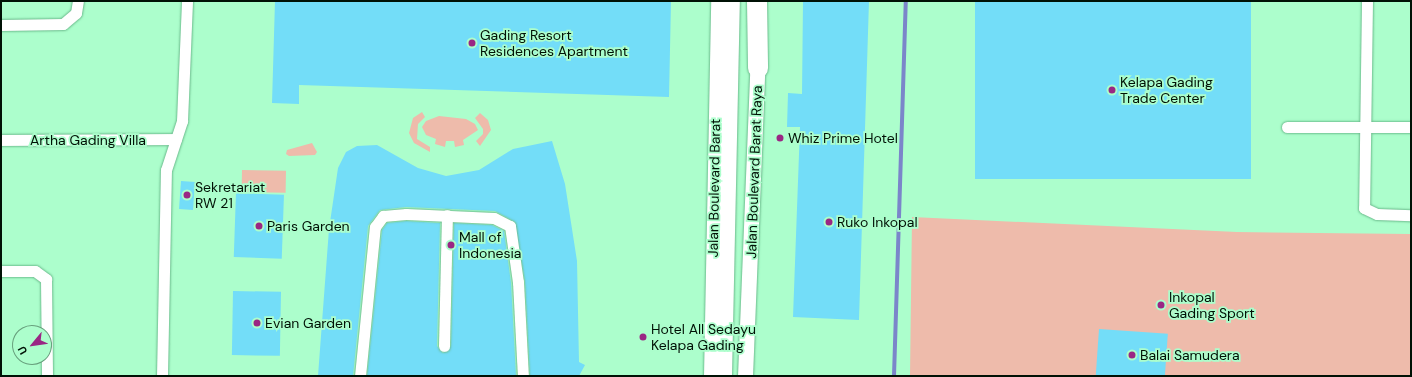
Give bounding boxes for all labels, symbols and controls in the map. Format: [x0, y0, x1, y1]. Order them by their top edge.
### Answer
place label: Gading Resort Residences Apartment [480, 27, 628, 60]
marker: Gading Resort Residences Apartment [467, 38, 477, 48]
place label: Kelapa Gading Trade Center [1120, 74, 1213, 106]
street label: Jalan Boulevard Barat Raya [743, 85, 765, 259]
marker: Kelapa Gading Trade Center [1107, 85, 1117, 95]
street label: Jalan Boulevard Barat [704, 118, 724, 258]
place label: Whiz Prime Hotel [788, 130, 898, 146]
street label: Artha Gading Villa [30, 132, 146, 148]
marker: Whiz Prime Hotel [775, 133, 785, 143]
place label: Sekretariat RW 21 [195, 179, 265, 212]
marker: Sekretariat RW 21 [182, 190, 192, 200]
place label: Ruko Inkopal [837, 214, 918, 230]
marker: Ruko Inkopal [824, 217, 834, 227]
place label: Paris Garden [267, 218, 350, 234]
marker: Paris Garden [254, 221, 264, 231]
place label: Mall of Indonesia [459, 229, 521, 262]
marker: Mall of Indonesia [446, 240, 456, 250]
place label: Inkopal Gading Sport [1169, 289, 1255, 322]
marker: Inkopal Gading Sport [1156, 300, 1166, 310]
place label: Evian Garden [265, 315, 351, 331]
marker: Evian Garden [252, 318, 262, 328]
place label: Hotel All Sedayu Kelapa Gading [651, 321, 756, 354]
north arrow [12, 325, 52, 365]
marker: Hotel All Sedayu Kelapa Gading [638, 332, 648, 342]
text: U [14, 344, 30, 357]
place label: Balai Samudera [1140, 347, 1240, 363]
marker: Balai Samudera [1127, 350, 1137, 360]

